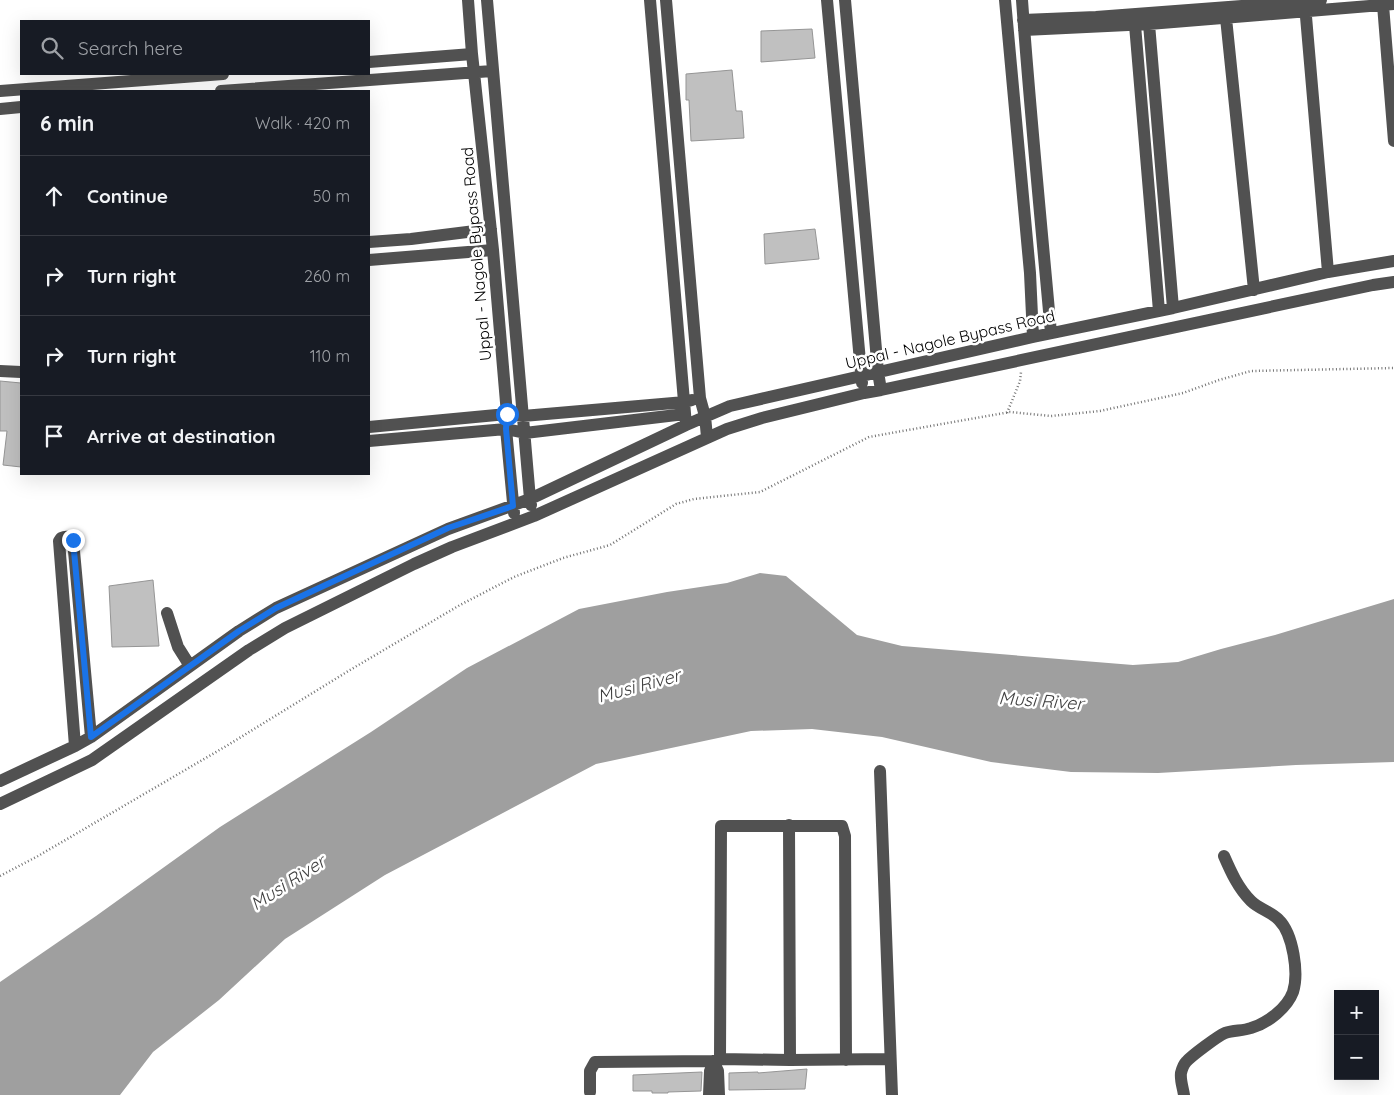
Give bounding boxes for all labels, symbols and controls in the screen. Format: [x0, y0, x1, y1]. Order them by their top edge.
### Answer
search box [20, 20, 370, 75]
icon: search [38, 34, 66, 62]
text: Search here [78, 36, 183, 60]
text: 6 min [40, 110, 94, 136]
text: Walk · 420 m [255, 113, 350, 133]
street label: Uppal - Nagole Bypass Road [457, 146, 495, 362]
icon: ahead [40, 182, 68, 210]
text: Continue [87, 184, 168, 208]
text: 50 m [313, 186, 350, 206]
icon: right [40, 262, 68, 290]
text: Turn right [87, 264, 176, 288]
text: 260 m [304, 266, 350, 286]
street label: Uppal - Nagole Bypass Road [843, 305, 1057, 373]
icon: right [40, 342, 68, 370]
text: Turn right [87, 344, 176, 368]
text: 110 m [310, 346, 350, 366]
route start [496, 403, 519, 426]
icon: arrive [40, 422, 68, 450]
text: Arrive at destination [87, 424, 276, 448]
route end [62, 529, 85, 552]
water label: Musi River [595, 663, 685, 708]
water label: Musi River [998, 686, 1086, 715]
water label: Musi River [246, 849, 331, 915]
map controls [1334, 990, 1379, 1080]
button: + [1334, 990, 1379, 1035]
button: − [1334, 1035, 1379, 1080]

